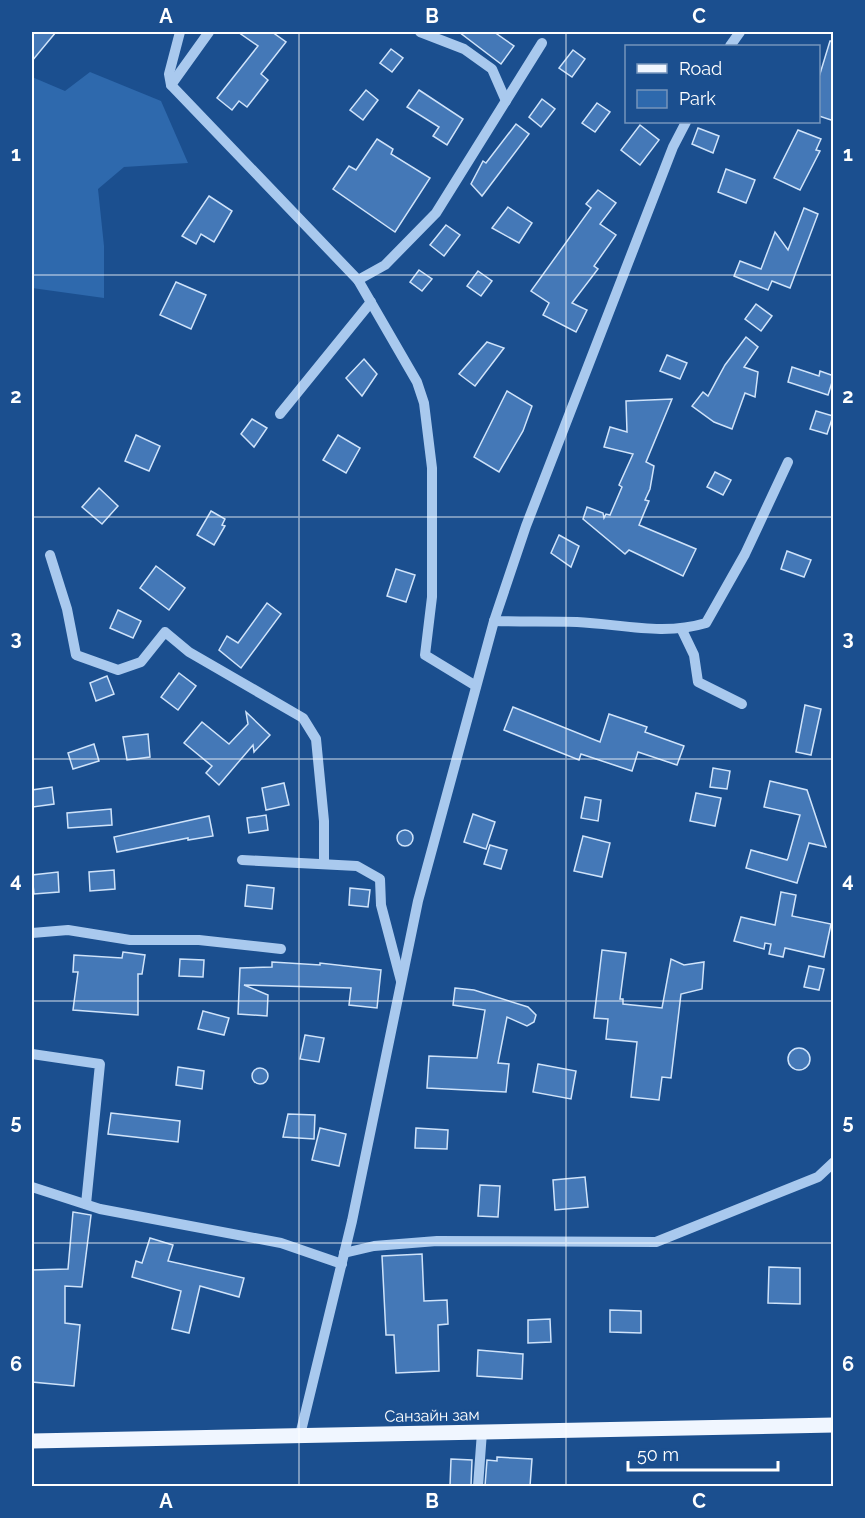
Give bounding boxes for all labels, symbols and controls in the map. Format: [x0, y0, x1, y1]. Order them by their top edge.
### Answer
text: A [159, 4, 173, 28]
text: B [425, 4, 439, 28]
text: C [692, 4, 706, 28]
legend [625, 45, 820, 123]
text: Road [679, 58, 722, 79]
text: Park [679, 88, 716, 109]
text: 1 [11, 142, 21, 166]
text: 1 [843, 142, 853, 166]
text: 2 [10, 384, 22, 408]
text: 2 [842, 384, 854, 408]
text: 3 [10, 626, 22, 650]
text: 3 [842, 626, 854, 650]
text: 4 [10, 868, 22, 892]
text: 4 [842, 868, 854, 892]
text: 5 [10, 1110, 22, 1134]
text: 5 [842, 1110, 854, 1134]
text: 6 [10, 1352, 22, 1376]
text: 6 [842, 1352, 854, 1376]
street label: Санзайн зам [384, 1405, 480, 1426]
scale bar [628, 1434, 778, 1472]
text: 50 m [637, 1444, 679, 1465]
text: A [159, 1489, 173, 1513]
text: B [425, 1489, 439, 1513]
text: C [692, 1489, 706, 1513]

